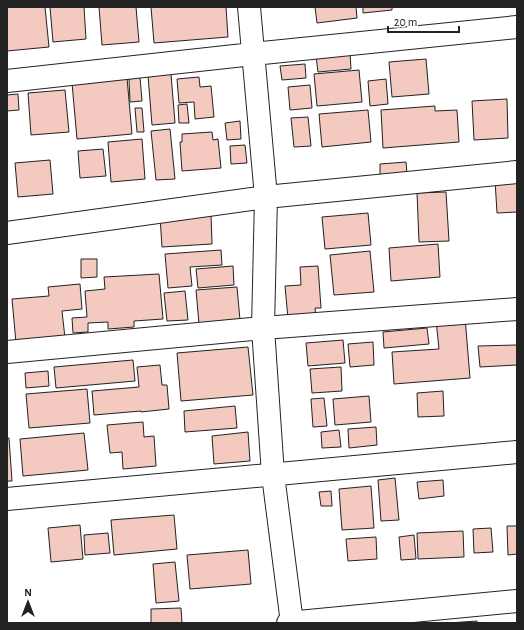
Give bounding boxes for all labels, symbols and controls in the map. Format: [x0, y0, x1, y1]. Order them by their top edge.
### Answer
scale bar [388, 8, 459, 34]
text: 20 m [394, 16, 417, 28]
north arrow [8, 582, 48, 622]
text: N [24, 587, 32, 598]

